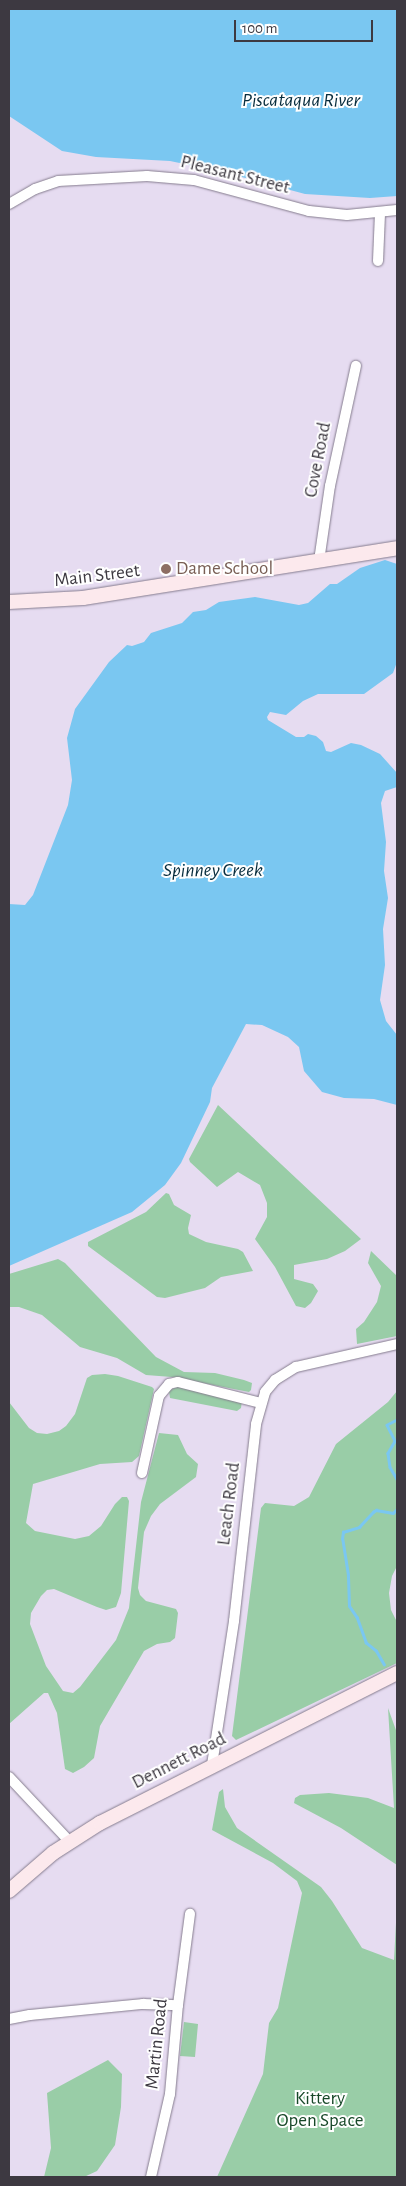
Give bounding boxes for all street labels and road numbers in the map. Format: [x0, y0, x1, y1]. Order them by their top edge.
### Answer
street label: Pleasant Street [178, 150, 292, 200]
street label: Cove Road [300, 421, 336, 499]
street label: Main Street [53, 559, 141, 593]
street label: Leach Road [213, 1461, 245, 1547]
street label: Dennett Road [128, 1728, 230, 1794]
street label: Martin Road [141, 1998, 173, 2090]

